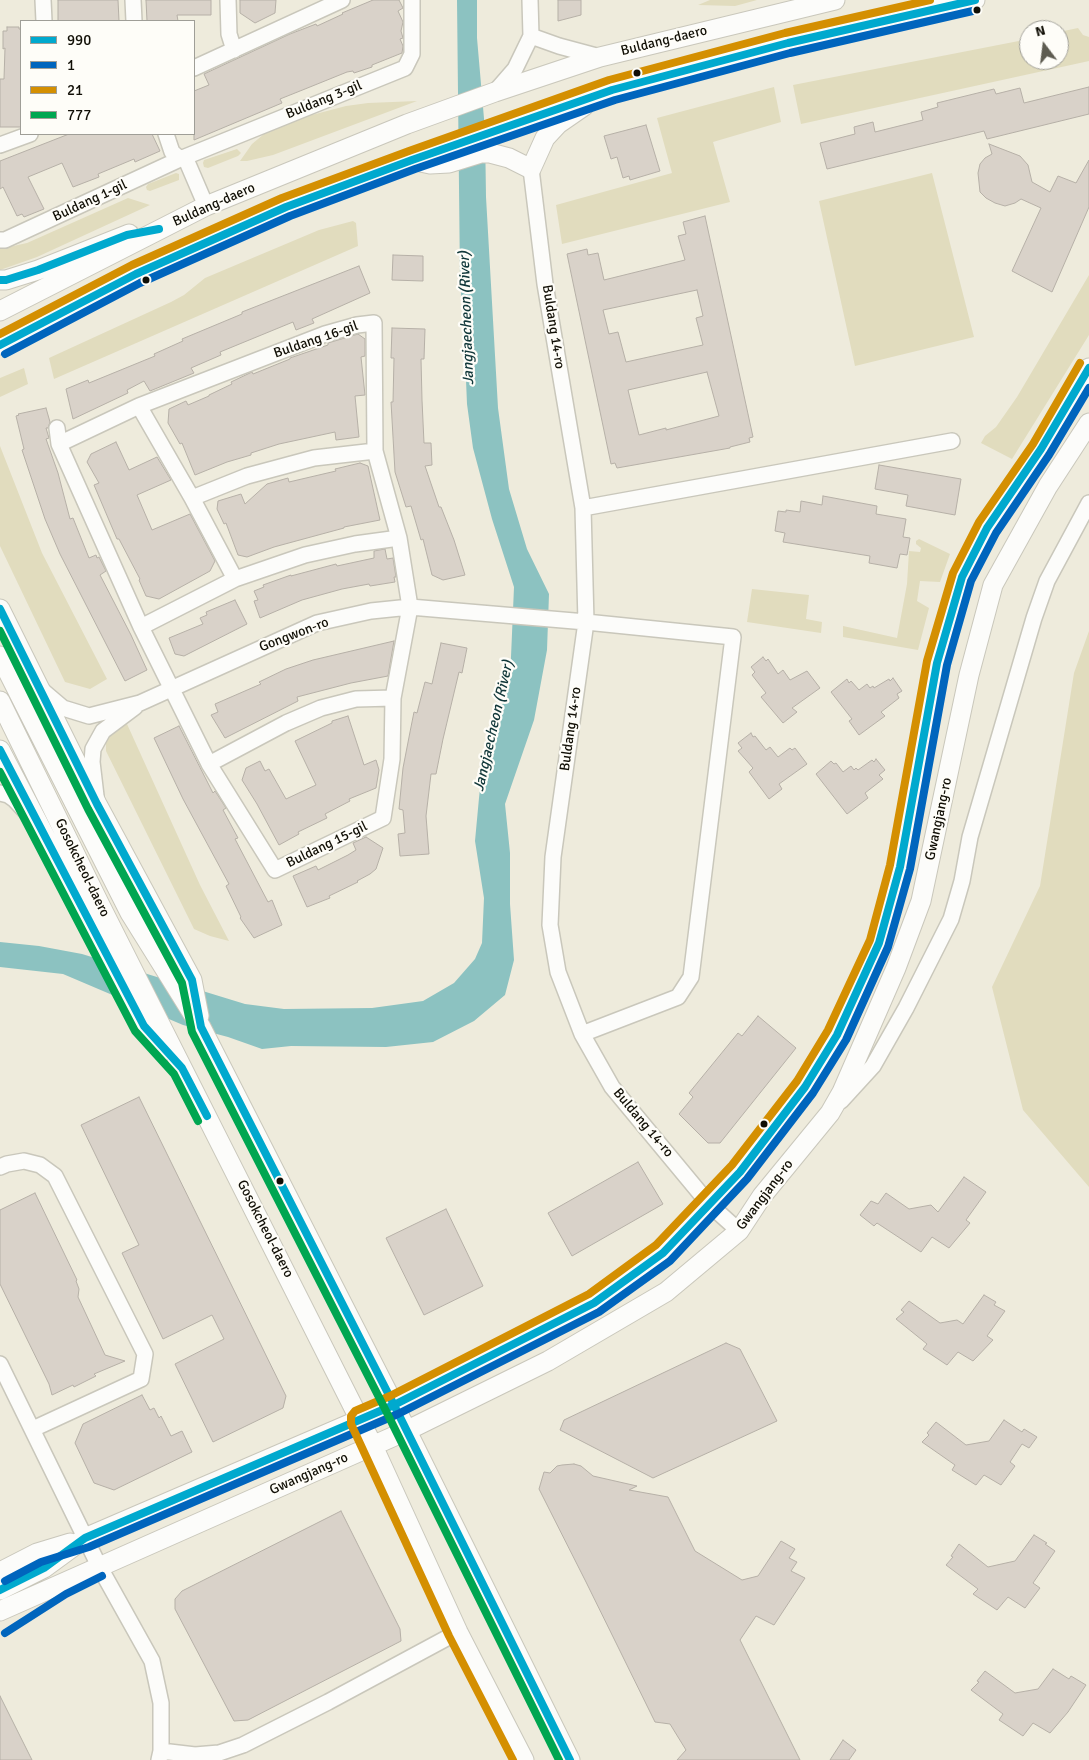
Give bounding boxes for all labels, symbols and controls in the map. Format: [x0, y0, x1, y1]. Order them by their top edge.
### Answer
unlabelled marker [972, 5, 982, 15]
legend [20, 20, 195, 135]
north arrow [1019, 20, 1069, 70]
street label: Buldang-daero [619, 22, 709, 60]
text: N [1033, 22, 1047, 40]
text: 990 [67, 31, 91, 49]
text: 1 [67, 56, 75, 74]
unlabelled marker [632, 68, 642, 78]
street label: Buldang 3-gil [284, 77, 364, 123]
text: 21 [67, 81, 83, 99]
text: 777 [67, 106, 91, 124]
street label: Buldang 1-gil [50, 176, 130, 226]
street label: Buldang-daero [170, 179, 258, 231]
water label: Jangjaecheon (River) [456, 251, 478, 385]
unlabelled marker [141, 275, 151, 285]
street label: Buldang 14-ro [538, 284, 568, 370]
street label: Buldang 16-gil [272, 318, 360, 362]
street label: Gongwon-ro [257, 614, 331, 656]
water label: Jangjaecheon (River) [470, 659, 518, 793]
street label: Buldang 14-ro [557, 686, 585, 772]
street label: Gwangjang-ro [922, 776, 956, 862]
street label: Gosokcheol-daero [51, 816, 113, 920]
street label: Buldang 15-gil [284, 818, 370, 872]
street label: Buldang 14-ro [609, 1085, 677, 1161]
unlabelled marker [759, 1119, 769, 1129]
street label: Gwangjang-ro [733, 1156, 797, 1234]
unlabelled marker [275, 1176, 285, 1186]
street label: Gosokcheol-daero [233, 1177, 297, 1281]
street label: Gwangjang-ro [267, 1449, 351, 1499]

